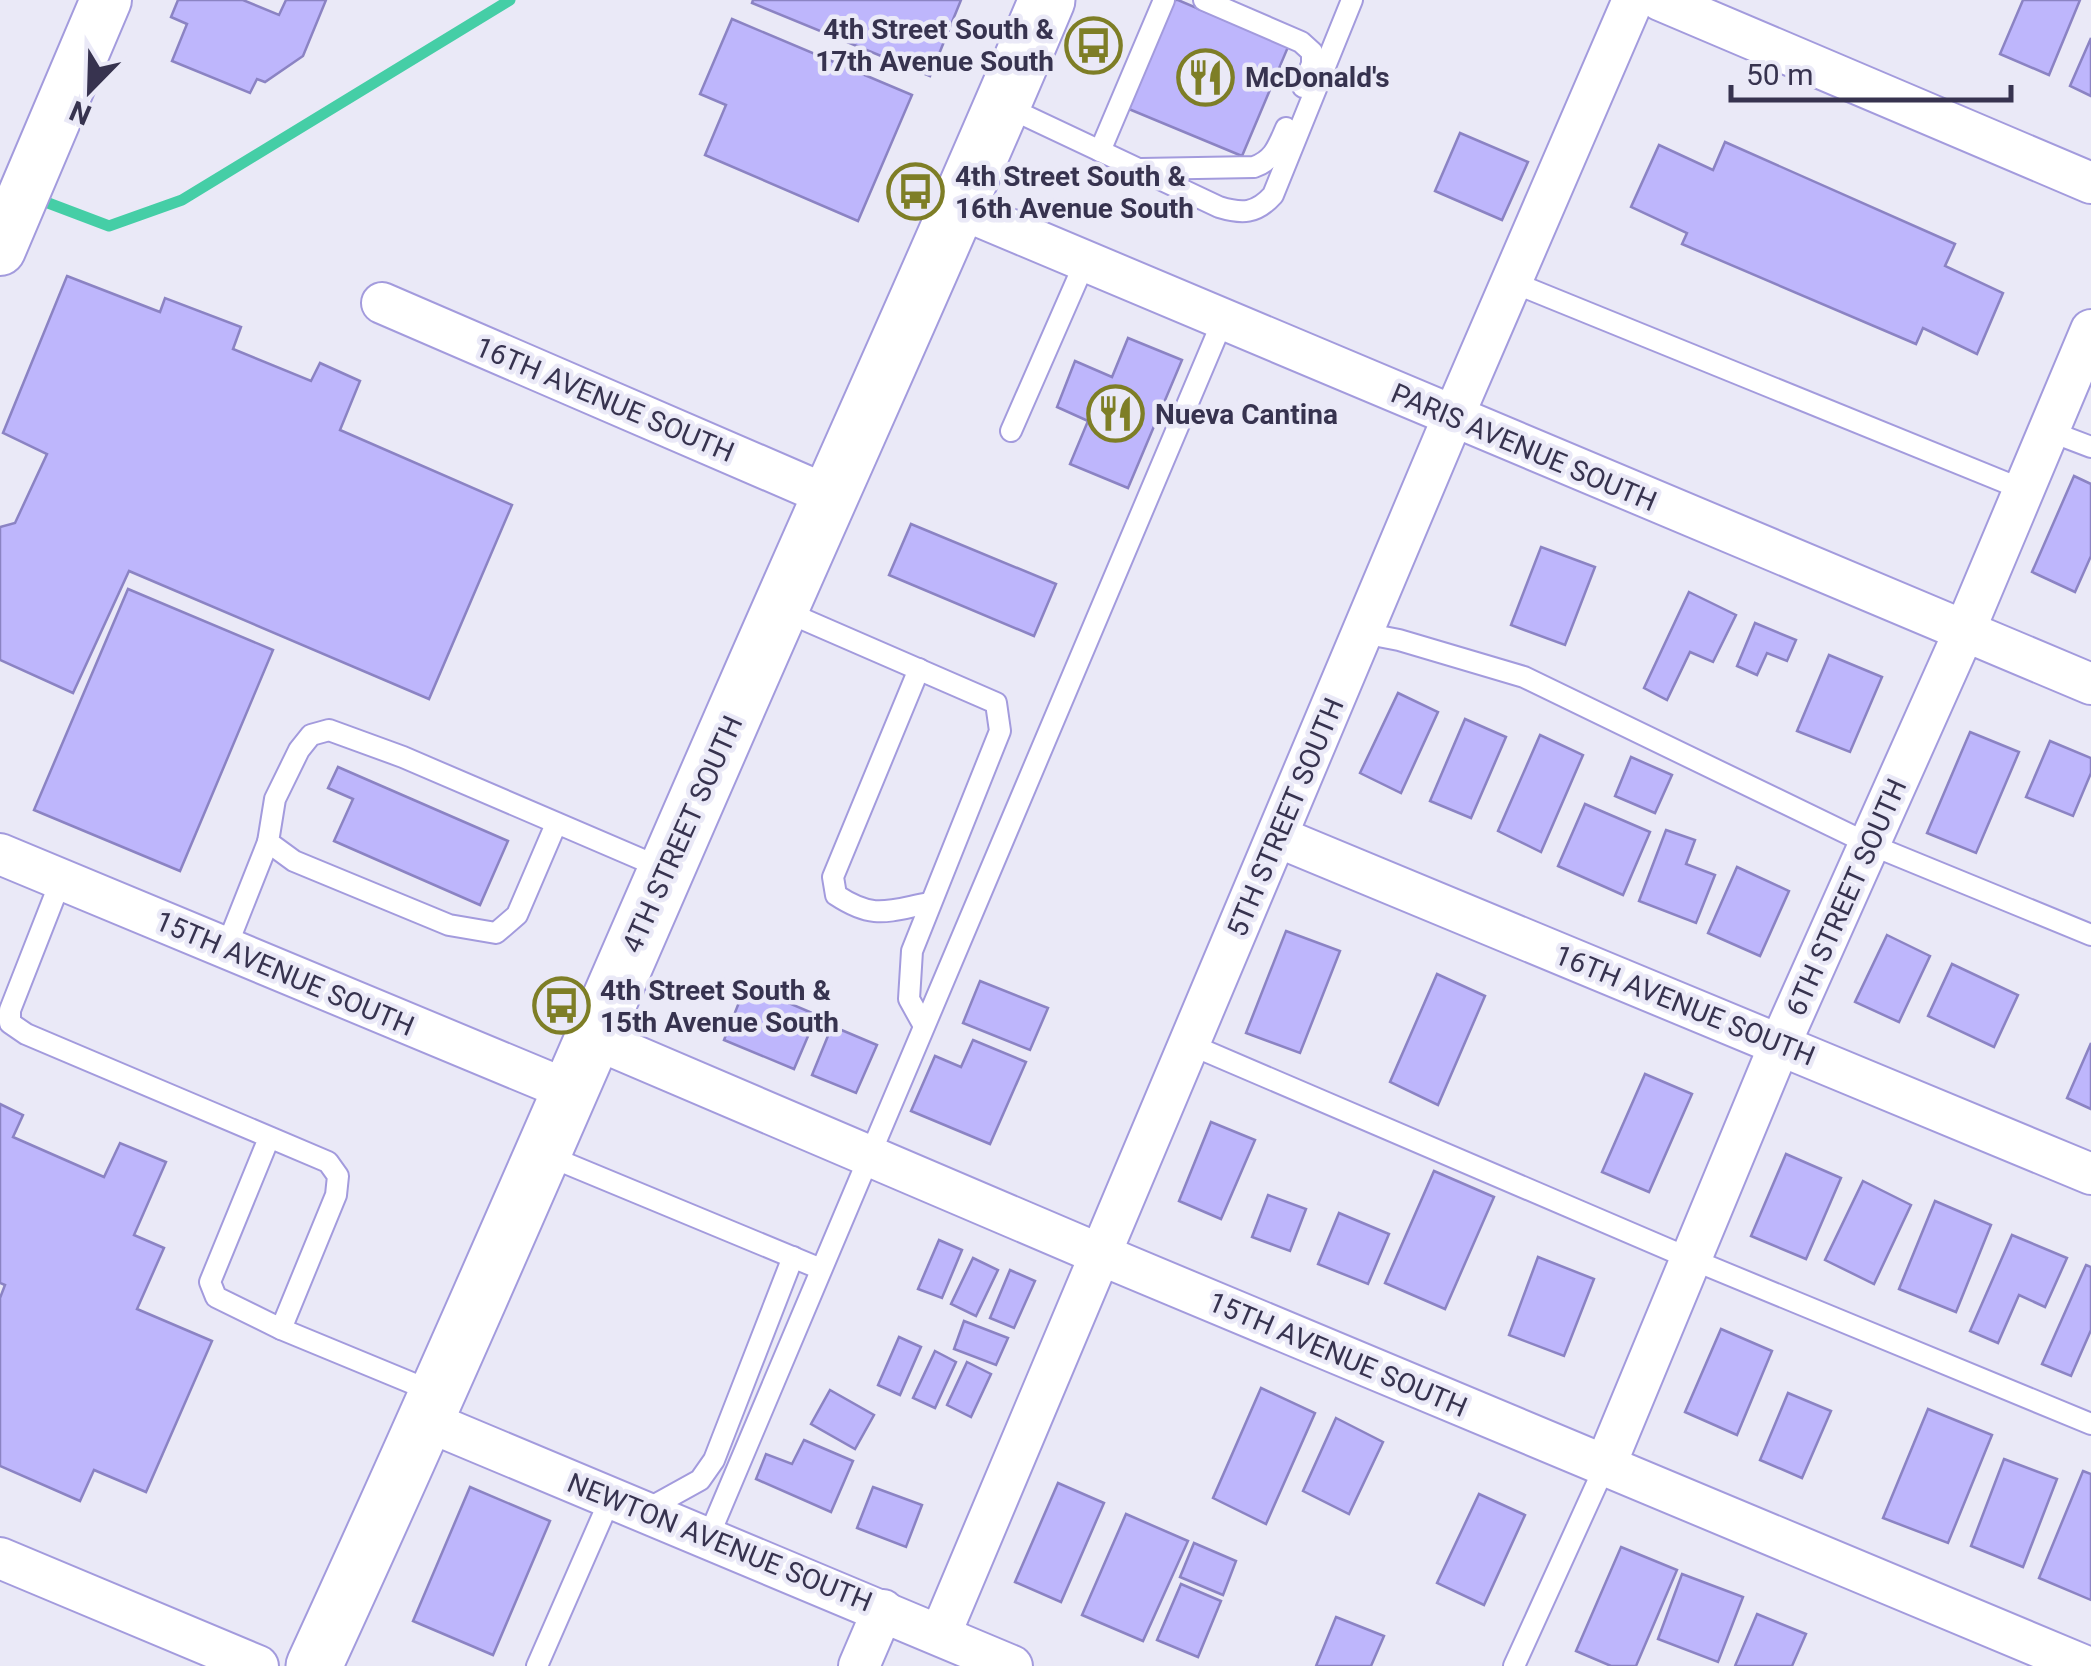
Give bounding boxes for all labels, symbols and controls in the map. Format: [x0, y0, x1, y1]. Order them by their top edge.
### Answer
place label: 4th Street South & 17th Avenue South [815, 13, 1055, 78]
bus stop icon: 4th Street South & 17th Avenue South [1063, 15, 1123, 75]
north arrow [40, 40, 140, 140]
scale bar [1731, 40, 2011, 102]
restaurant icon: McDonald's [1176, 47, 1236, 107]
text: 50 m [1746, 57, 1813, 92]
place label: McDonald's [1245, 61, 1390, 94]
text: N [65, 94, 96, 132]
place label: 4th Street South & 16th Avenue South [955, 160, 1194, 225]
bus stop icon: 4th Street South & 16th Avenue South [886, 162, 946, 222]
street label: 16TH AVENUE SOUTH [471, 330, 739, 469]
street label: PARIS AVENUE SOUTH [1386, 377, 1661, 518]
restaurant icon: Nueva Cantina [1086, 384, 1146, 444]
place label: Nueva Cantina [1155, 398, 1338, 431]
street label: 5TH STREET SOUTH [1220, 693, 1351, 941]
street label: 4TH STREET SOUTH [615, 711, 750, 958]
street label: 6TH STREET SOUTH [1779, 774, 1914, 1021]
street label: 15TH AVENUE SOUTH [151, 904, 419, 1043]
street label: 16TH AVENUE SOUTH [1550, 938, 1820, 1073]
place label: 4th Street South & 15th Avenue South [600, 974, 839, 1039]
bus stop icon: 4th Street South & 15th Avenue South [531, 976, 591, 1036]
street label: 15TH AVENUE SOUTH [1204, 1285, 1472, 1424]
street label: NEWTON AVENUE SOUTH [563, 1466, 877, 1619]

